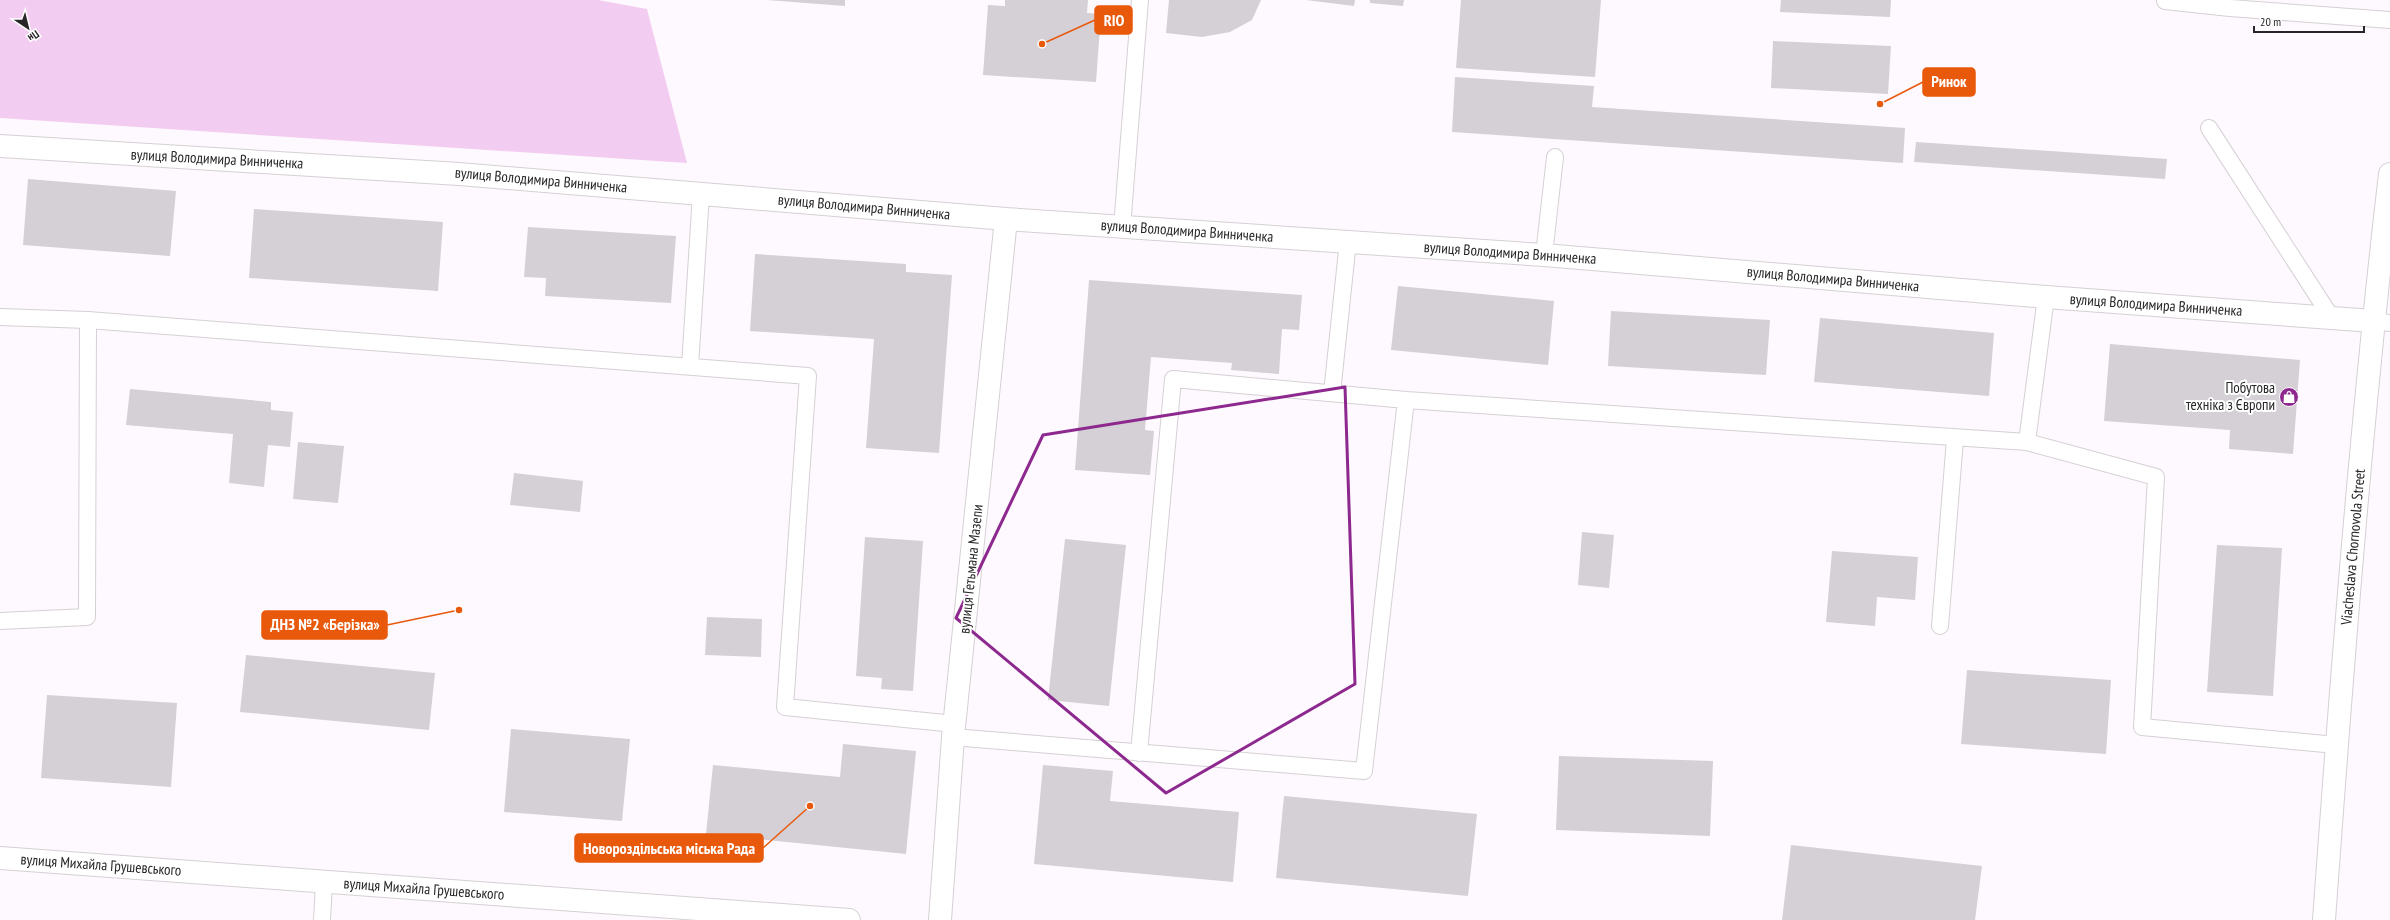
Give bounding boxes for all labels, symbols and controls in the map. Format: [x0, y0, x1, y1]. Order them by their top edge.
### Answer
callout: RIO [1095, 6, 1132, 34]
north arrow [8, 8, 48, 48]
scale bar [2254, 8, 2364, 34]
text: RIO [1104, 10, 1124, 30]
text: 20 m [2260, 14, 2281, 29]
text: Пн [25, 27, 42, 45]
callout: Ринок [1923, 68, 1975, 96]
text: Ринок [1931, 71, 1967, 91]
street label: вулиця Володимира Винниченка [130, 144, 304, 173]
street label: вулиця Володимира Винниченка [454, 163, 628, 197]
street label: вулиця Володимира Винниченка [777, 190, 951, 224]
street label: вулиця Володимира Винниченка [1100, 215, 1274, 246]
street label: вулиця Володимира Винниченка [1423, 237, 1597, 268]
street label: вулиця Володимира Винниченка [1746, 262, 1920, 296]
street label: вулиця Володимира Винниченка [2069, 289, 2243, 320]
place label: Побутова техніка з Європи [2186, 378, 2275, 414]
shop icon: Побутова техніка з Європи [2278, 386, 2300, 408]
street label: Viacheslava Chornovola Street [2336, 468, 2369, 627]
street label: вулиця Гетьмана Мазепи [954, 503, 987, 635]
callout: ДНЗ №2 «Берізка» [262, 611, 387, 639]
text: ДНЗ №2 «Берізка» [270, 614, 380, 634]
callout: Новороздільська міська Рада [575, 834, 763, 862]
text: Новороздільська міська Рада [583, 838, 755, 858]
street label: вулиця Михайла Грушевського [20, 849, 182, 880]
street label: вулиця Михайла Грушевського [343, 873, 505, 904]

